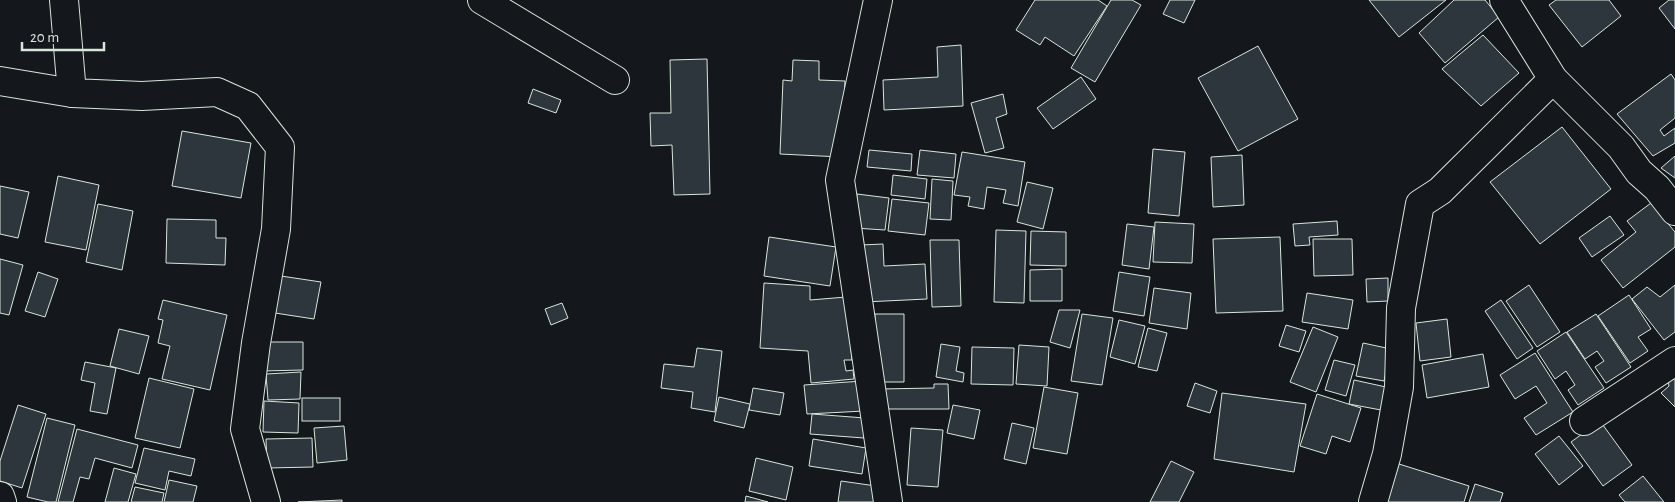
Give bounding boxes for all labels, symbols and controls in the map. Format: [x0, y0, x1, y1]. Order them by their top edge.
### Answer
scale bar [22, 20, 105, 52]
text: 20 m [30, 30, 59, 45]

